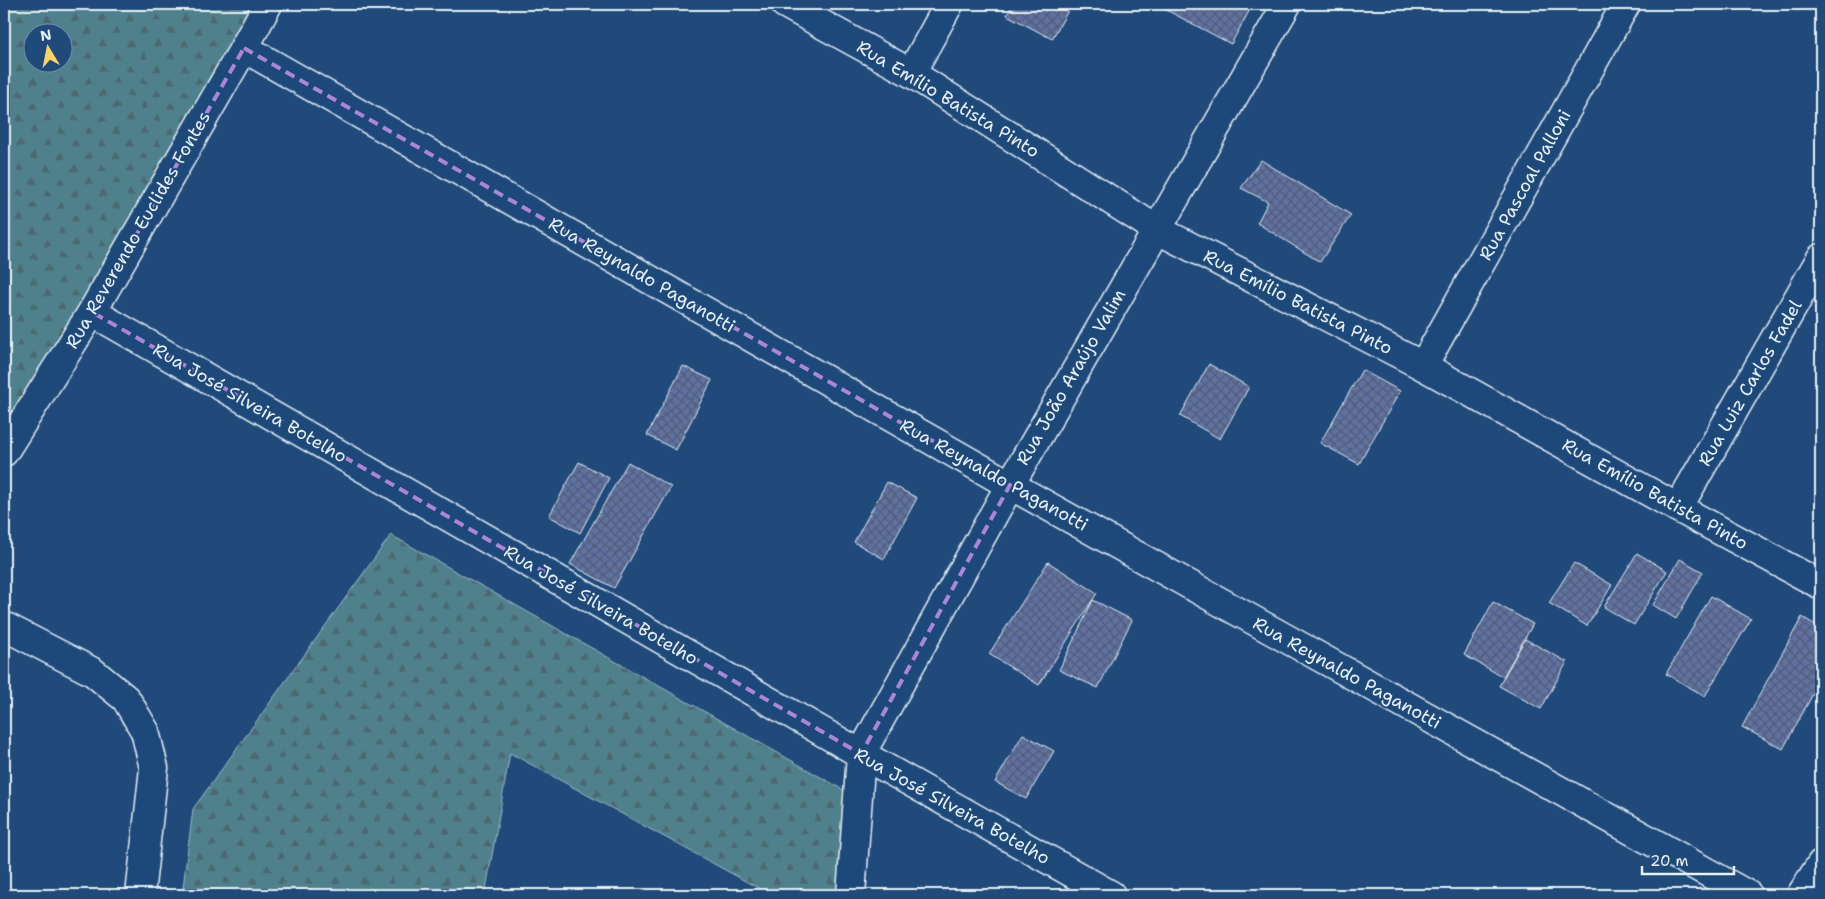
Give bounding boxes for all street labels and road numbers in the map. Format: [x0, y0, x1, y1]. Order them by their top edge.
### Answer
street label: Rua Emílio Batista Pinto [852, 35, 1044, 163]
street label: Rua Pascoal Palloni [1474, 105, 1576, 265]
street label: Rua Reverendo Euclides Fontes [60, 107, 216, 353]
street label: Rua Reynaldo Paganotti [544, 212, 740, 338]
street label: Rua Emílio Batista Pinto [1199, 244, 1397, 360]
street label: Rua João Araújo Valim [1011, 285, 1131, 469]
street label: Rua Luiz Carlos Fadel [1693, 295, 1808, 471]
street label: Rua José Silveira Botelho [149, 337, 351, 469]
street label: Rua Reynaldo Paganotti [896, 413, 1092, 537]
street label: Rua Emílio Batista Pinto [1558, 433, 1752, 555]
street label: Rua José Silveira Botelho [500, 539, 702, 671]
street label: Rua Reynaldo Paganotti [1249, 611, 1445, 735]
street label: Rua José Silveira Botelho [850, 742, 1054, 870]

